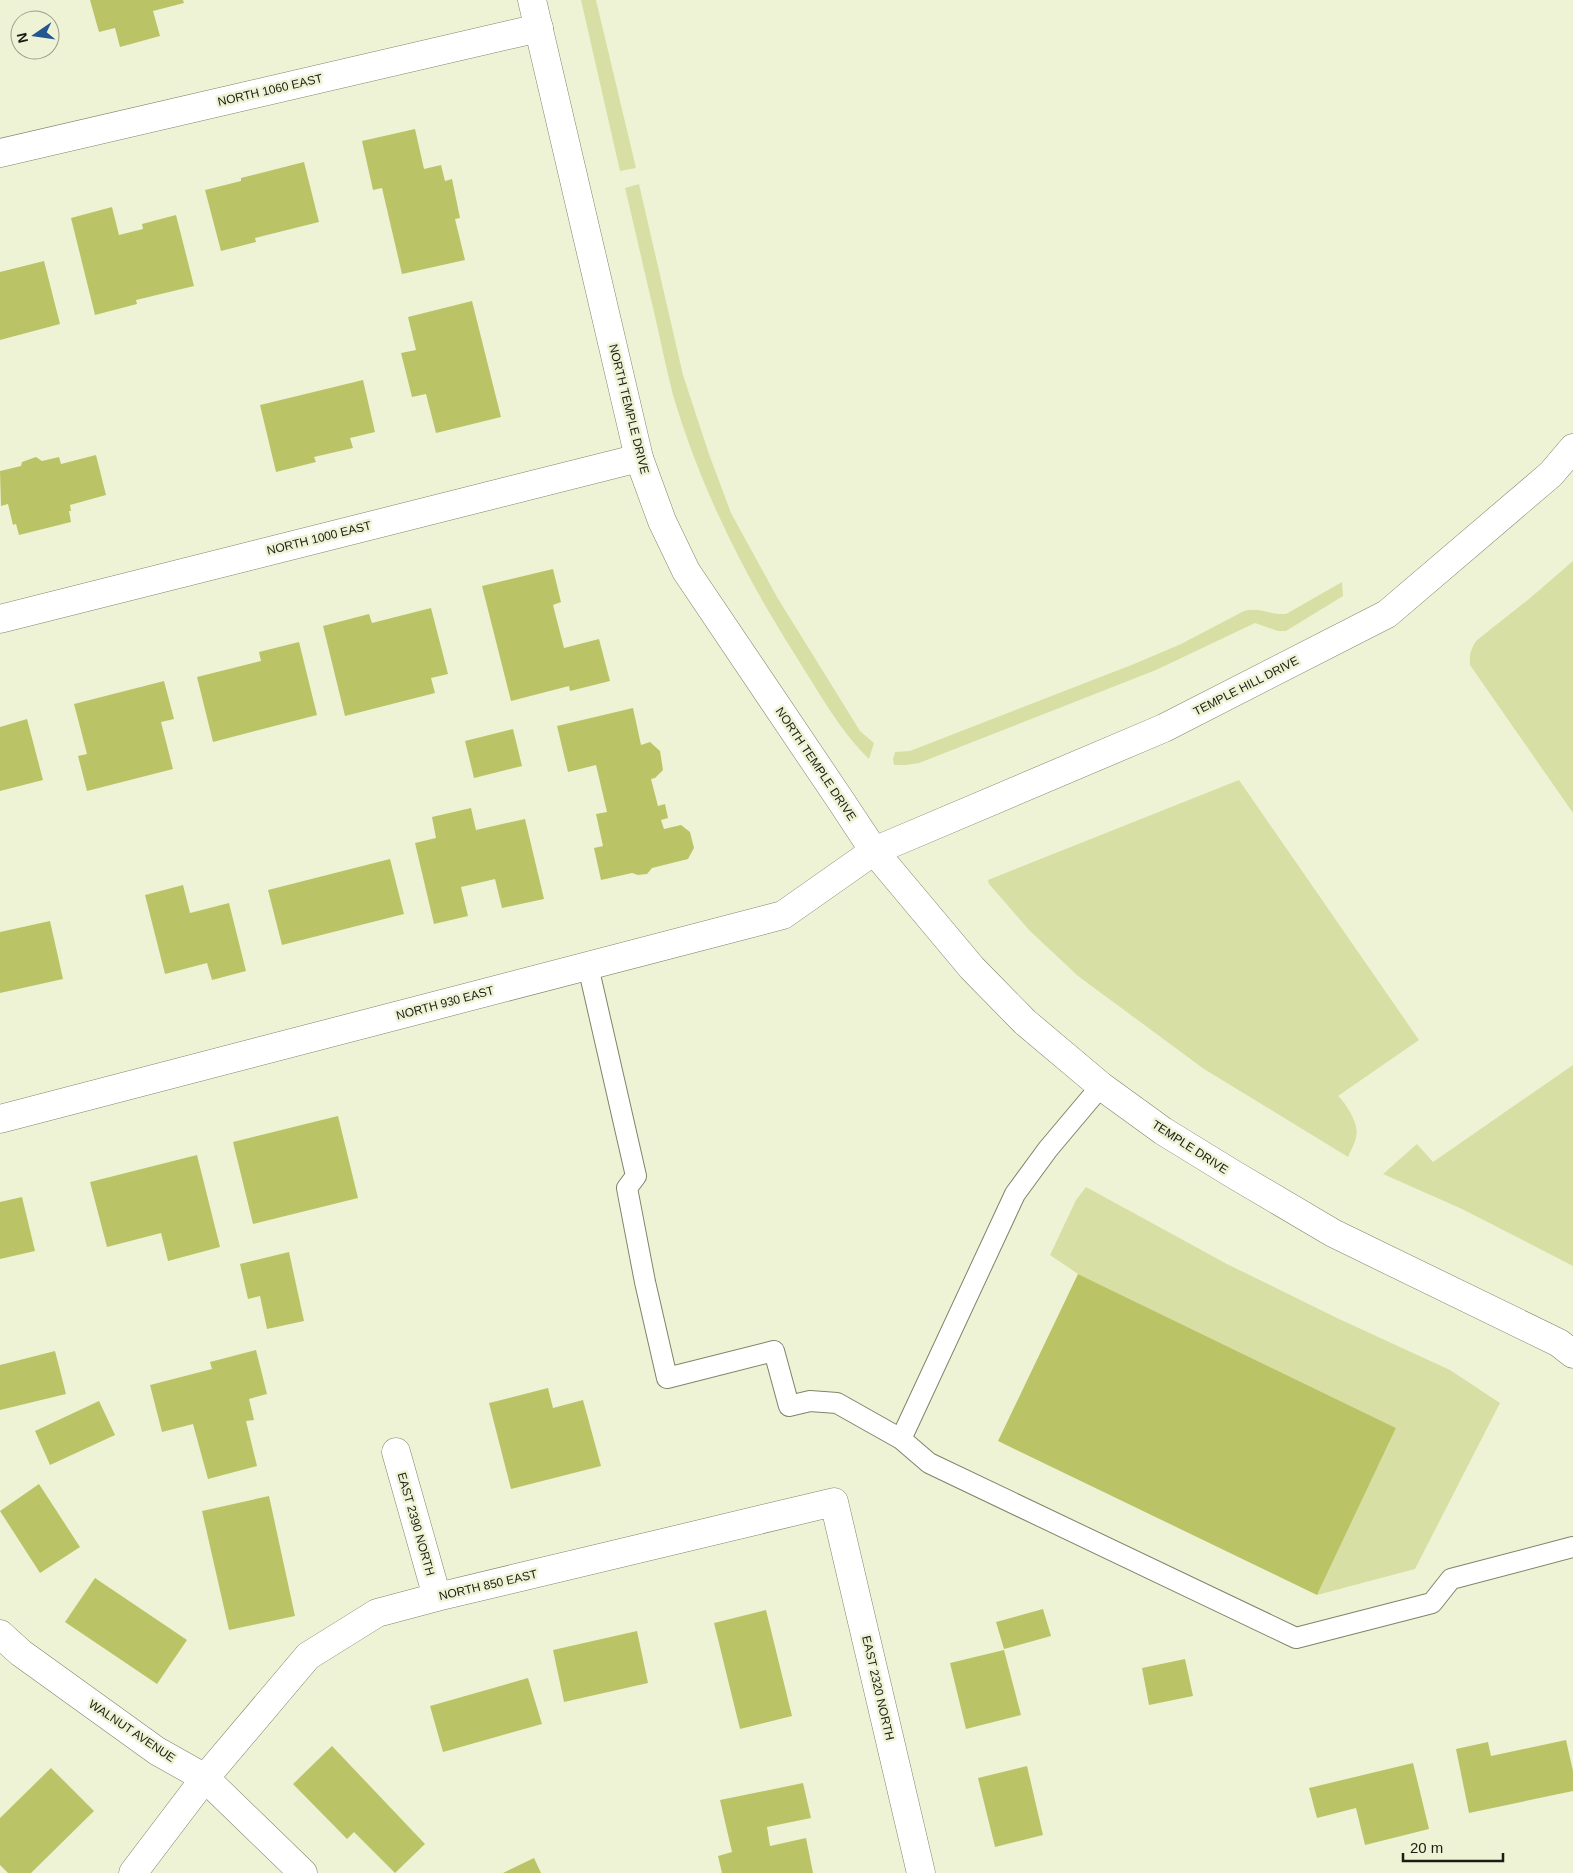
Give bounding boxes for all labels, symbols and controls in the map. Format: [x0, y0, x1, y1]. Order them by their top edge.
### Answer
north arrow [10, 10, 60, 60]
text: N [13, 31, 31, 45]
street label: NORTH 1060 EAST [216, 71, 324, 109]
street label: NORTH TEMPLE DRIVE [606, 342, 652, 476]
street label: NORTH 1000 EAST [265, 518, 373, 558]
street label: TEMPLE HILL DRIVE [1191, 653, 1301, 719]
street label: NORTH TEMPLE DRIVE [773, 705, 859, 823]
street label: NORTH 930 EAST [395, 983, 496, 1023]
street label: TEMPLE DRIVE [1149, 1117, 1231, 1177]
street label: EAST 2390 NORTH [395, 1471, 437, 1577]
street label: NORTH 850 EAST [437, 1567, 539, 1603]
street label: EAST 2320 NORTH [859, 1634, 897, 1742]
street label: WALNUT AVENUE [86, 1697, 178, 1765]
scale bar [1403, 1830, 1503, 1862]
text: 20 m [1410, 1839, 1443, 1856]

